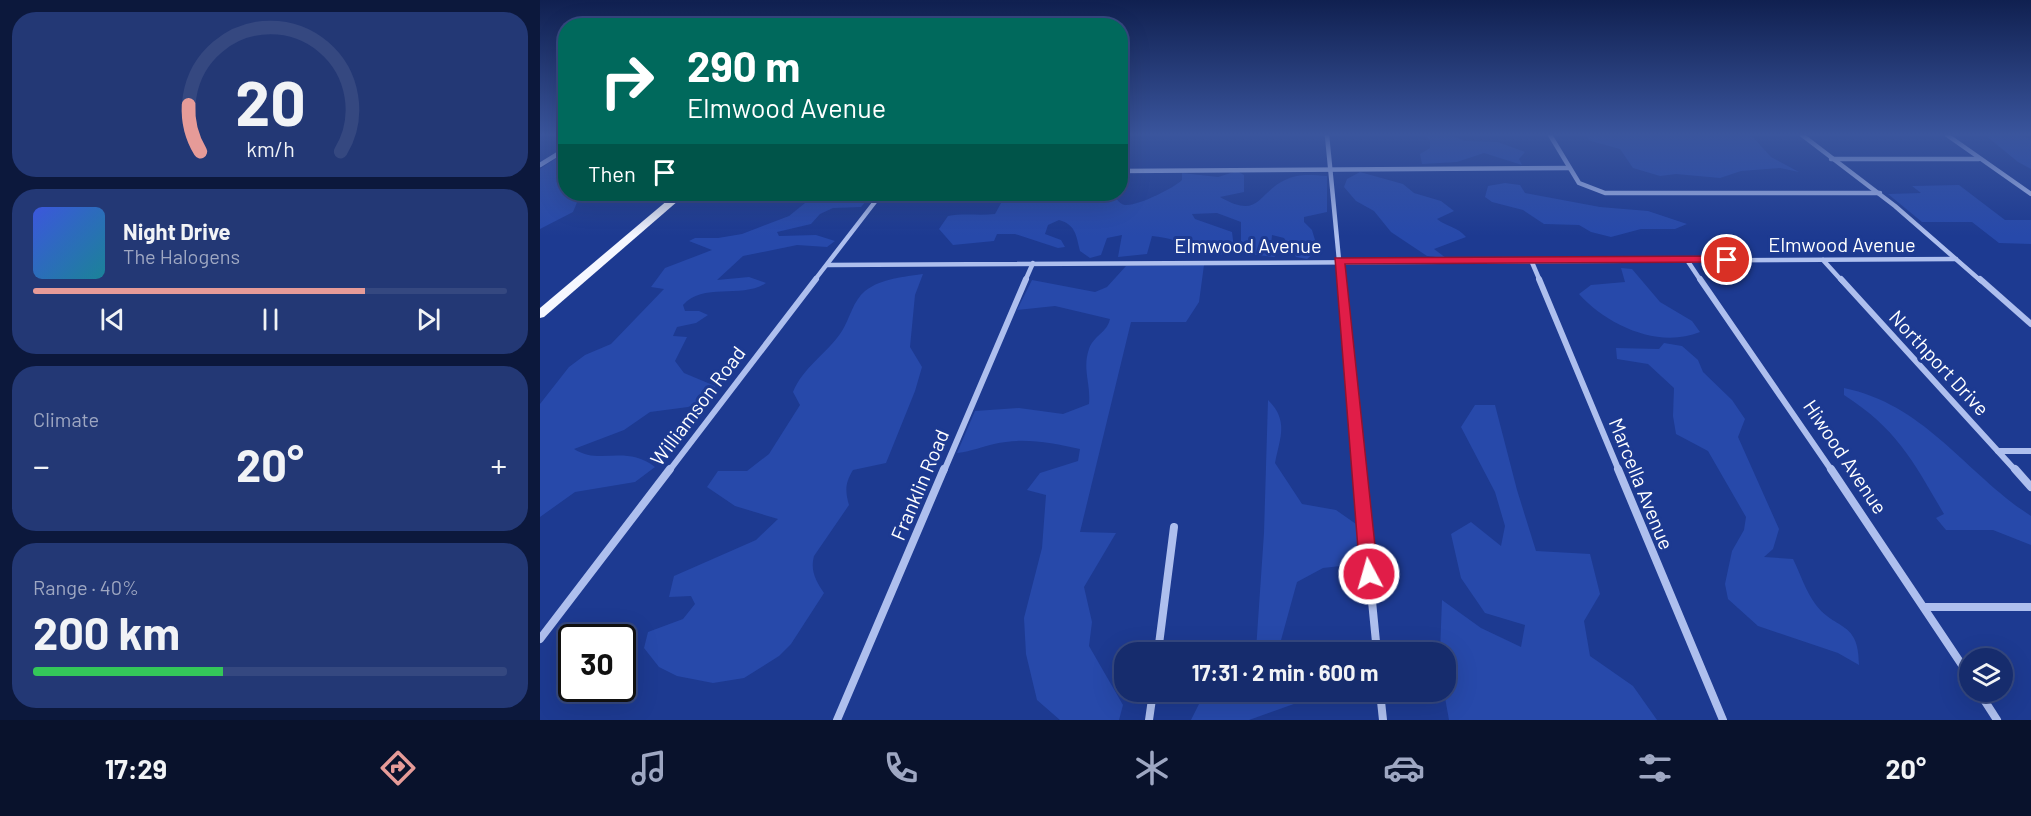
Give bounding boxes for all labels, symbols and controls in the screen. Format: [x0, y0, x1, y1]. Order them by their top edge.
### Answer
text: 290 m [687, 40, 800, 90]
icon: right [588, 42, 666, 120]
text: 20 [235, 64, 305, 138]
text: Elmwood Avenue [687, 91, 886, 123]
text: km/h [246, 136, 294, 161]
icon: arrive [648, 156, 681, 189]
text: Then [588, 160, 636, 186]
text: Night Drive [123, 218, 231, 244]
street label: Elmwood Avenue [1768, 232, 1916, 256]
street label: Elmwood Avenue [1174, 233, 1322, 257]
pin [1701, 234, 1752, 285]
icon: arrive [1710, 243, 1743, 276]
text: The Halogens [123, 244, 240, 268]
icon: previous [96, 303, 129, 336]
icon: pause [254, 303, 287, 336]
icon: next [412, 303, 445, 336]
street label: Northport Drive [1885, 305, 1995, 420]
street label: Williamson Road [645, 341, 750, 470]
street label: Hiwood Avenue [1799, 395, 1893, 518]
text: Climate [33, 407, 99, 431]
street label: Marcella Avenue [1605, 414, 1679, 553]
street label: Franklin Road [885, 426, 953, 544]
text: 20° [236, 437, 304, 491]
text: − [33, 445, 50, 485]
text: + [491, 445, 507, 485]
position arrow [1337, 542, 1401, 606]
text: Range · 40% [33, 575, 139, 599]
text: 200 km [33, 605, 180, 659]
speed limit sign: 30 [558, 624, 636, 702]
map controls [1959, 648, 2013, 702]
button: layers [1959, 648, 2013, 702]
text: 17:31 · 2 min · 600 m [1192, 659, 1378, 685]
icon: directions [377, 747, 419, 789]
icon: music [628, 747, 670, 789]
icon: phone [880, 747, 922, 789]
icon: climate [1131, 747, 1173, 789]
icon: car [1383, 747, 1425, 789]
icon: filters [1634, 747, 1676, 789]
text: 17:29 [105, 752, 167, 784]
text: 20° [1886, 752, 1926, 784]

